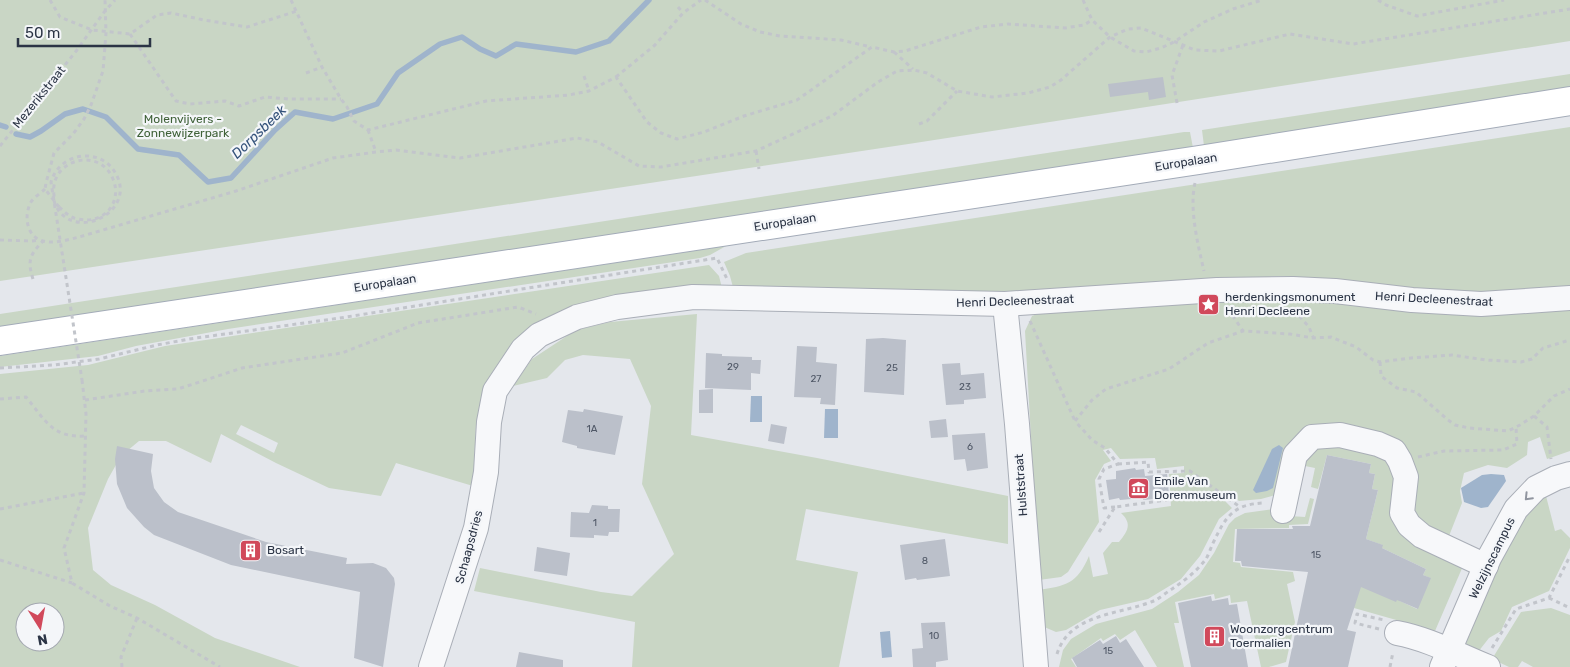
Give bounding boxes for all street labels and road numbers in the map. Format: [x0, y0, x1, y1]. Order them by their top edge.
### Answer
street label: Mezerikstraat [10, 63, 68, 131]
street label: Europalaan [1154, 150, 1218, 174]
street label: Europalaan [753, 210, 817, 234]
street label: Europalaan [353, 271, 417, 295]
street label: Henri Decleenestraat [1375, 289, 1494, 309]
street label: Henri Decleenestraat [956, 292, 1075, 310]
street label: Hulststraat [1012, 453, 1030, 517]
street label: Schaapsdries [452, 509, 486, 585]
street label: Welzijnscampus [1466, 515, 1518, 601]

